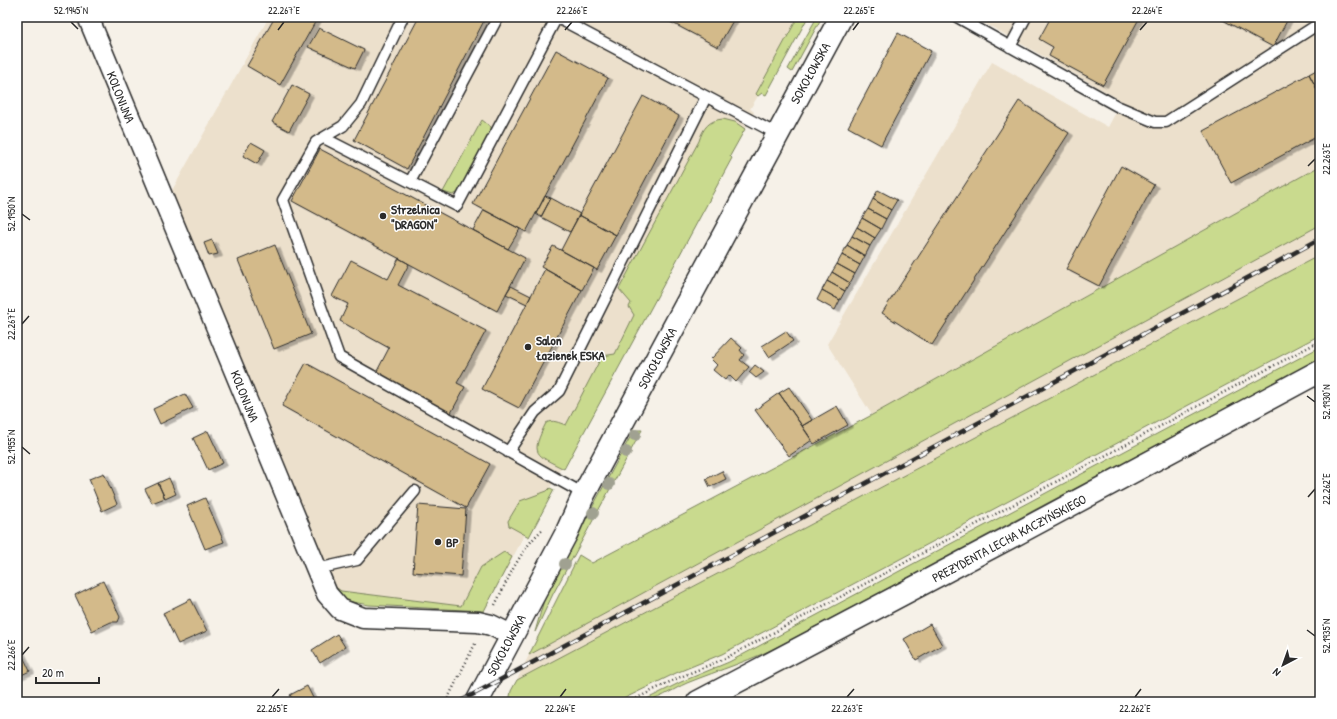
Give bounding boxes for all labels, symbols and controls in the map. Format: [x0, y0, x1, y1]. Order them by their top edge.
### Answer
text: 52.1945°N [54, 4, 88, 17]
text: 22.267°E [268, 4, 301, 17]
text: 22.266°E [557, 4, 588, 17]
text: 22.265°E [843, 4, 875, 17]
text: 22.264°E [1132, 4, 1163, 17]
street label: SOKOŁOWSKA [786, 39, 835, 107]
street label: KOLONIJNA [103, 69, 140, 126]
text: 22.263°E [1320, 143, 1333, 175]
text: 52.1950°N [5, 197, 18, 231]
place label: Strzelnica "DRAGON" [391, 200, 440, 233]
marker: Strzelnica "DRAGON" [378, 211, 388, 221]
text: 22.267°E [5, 307, 18, 340]
street label: SOKOŁOWSKA [633, 323, 681, 392]
place label: Salon Łazienek ESKA [536, 331, 606, 364]
marker: Salon Łazienek ESKA [523, 342, 533, 352]
street label: KOLONIJNA [227, 368, 264, 425]
text: 52.1930°N [1320, 385, 1333, 419]
text: 52.1955°N [5, 430, 18, 464]
text: 22.262°E [1320, 473, 1333, 505]
street label: PREZYDENTA LECHA KACZYŃSKIEGO [929, 490, 1089, 586]
place label: BP [446, 533, 459, 551]
marker: BP [433, 537, 443, 547]
street label: SOKOŁOWSKA [482, 610, 530, 679]
text: 52.1935°N [1320, 619, 1333, 653]
text: 22.266°E [5, 639, 18, 670]
north arrow [1263, 645, 1303, 685]
scale bar [36, 659, 99, 685]
text: 20 m [42, 664, 64, 681]
text: N [1270, 665, 1283, 680]
text: 22.265°E [256, 702, 288, 715]
text: 22.264°E [545, 702, 576, 715]
text: 22.263°E [831, 702, 863, 715]
text: 22.262°E [1119, 702, 1151, 715]

